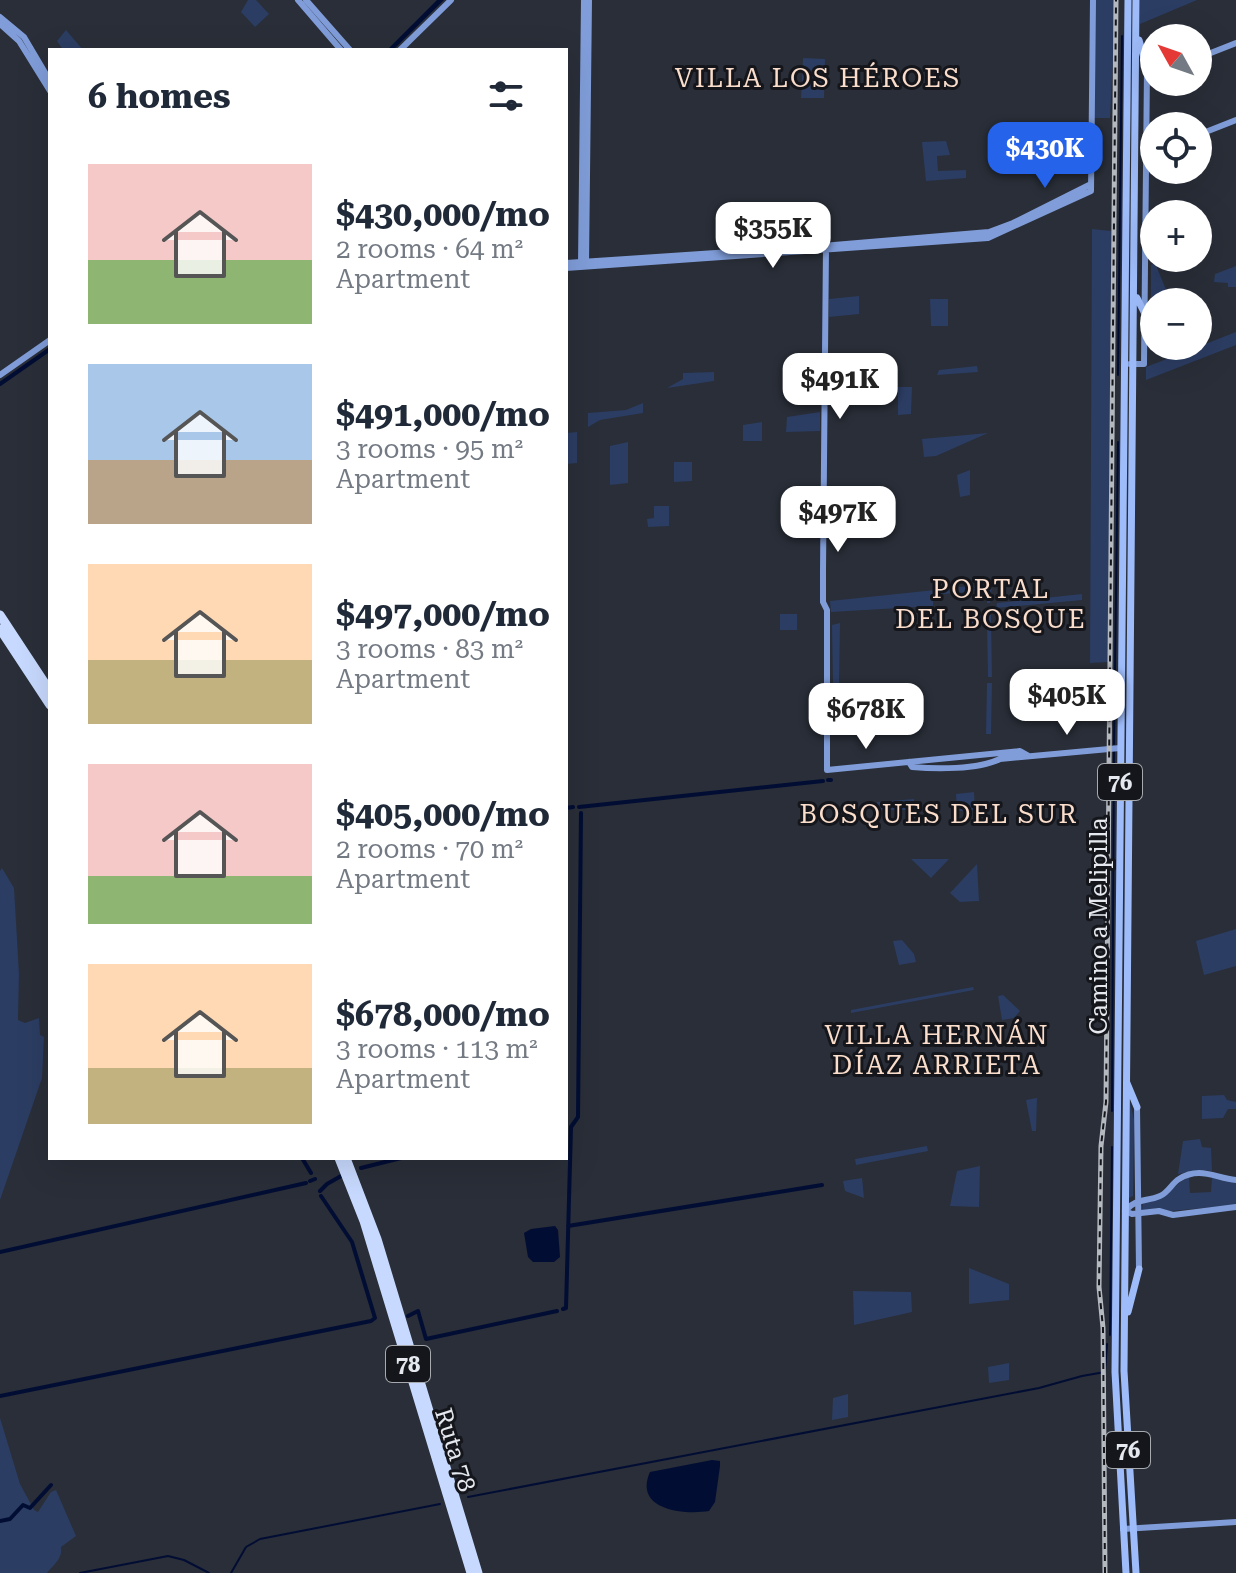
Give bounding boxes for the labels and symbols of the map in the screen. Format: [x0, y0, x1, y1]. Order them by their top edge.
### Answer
north arrow [1140, 24, 1212, 96]
district label: VILLA LOS HÉROES [675, 62, 961, 93]
pin: $430K [989, 122, 1101, 190]
pin: $355K [717, 202, 829, 270]
pin: $491K [784, 353, 896, 421]
pin: $497K [782, 486, 894, 554]
district label: PORTAL DEL BOSQUE [895, 574, 1087, 634]
pin: $405K [1011, 669, 1123, 737]
pin: $678K [810, 683, 922, 751]
road number: 76 [1098, 764, 1142, 800]
district label: BOSQUES DEL SUR [799, 799, 1079, 829]
street label: Camino a Melipilla [1085, 818, 1113, 1034]
district label: VILLA HERNÁN DÍAZ ARRIETA [825, 1019, 1049, 1080]
road number: 78 [386, 1346, 430, 1382]
street label: Ruta 78 [429, 1405, 481, 1495]
road number: 76 [1106, 1432, 1150, 1468]

